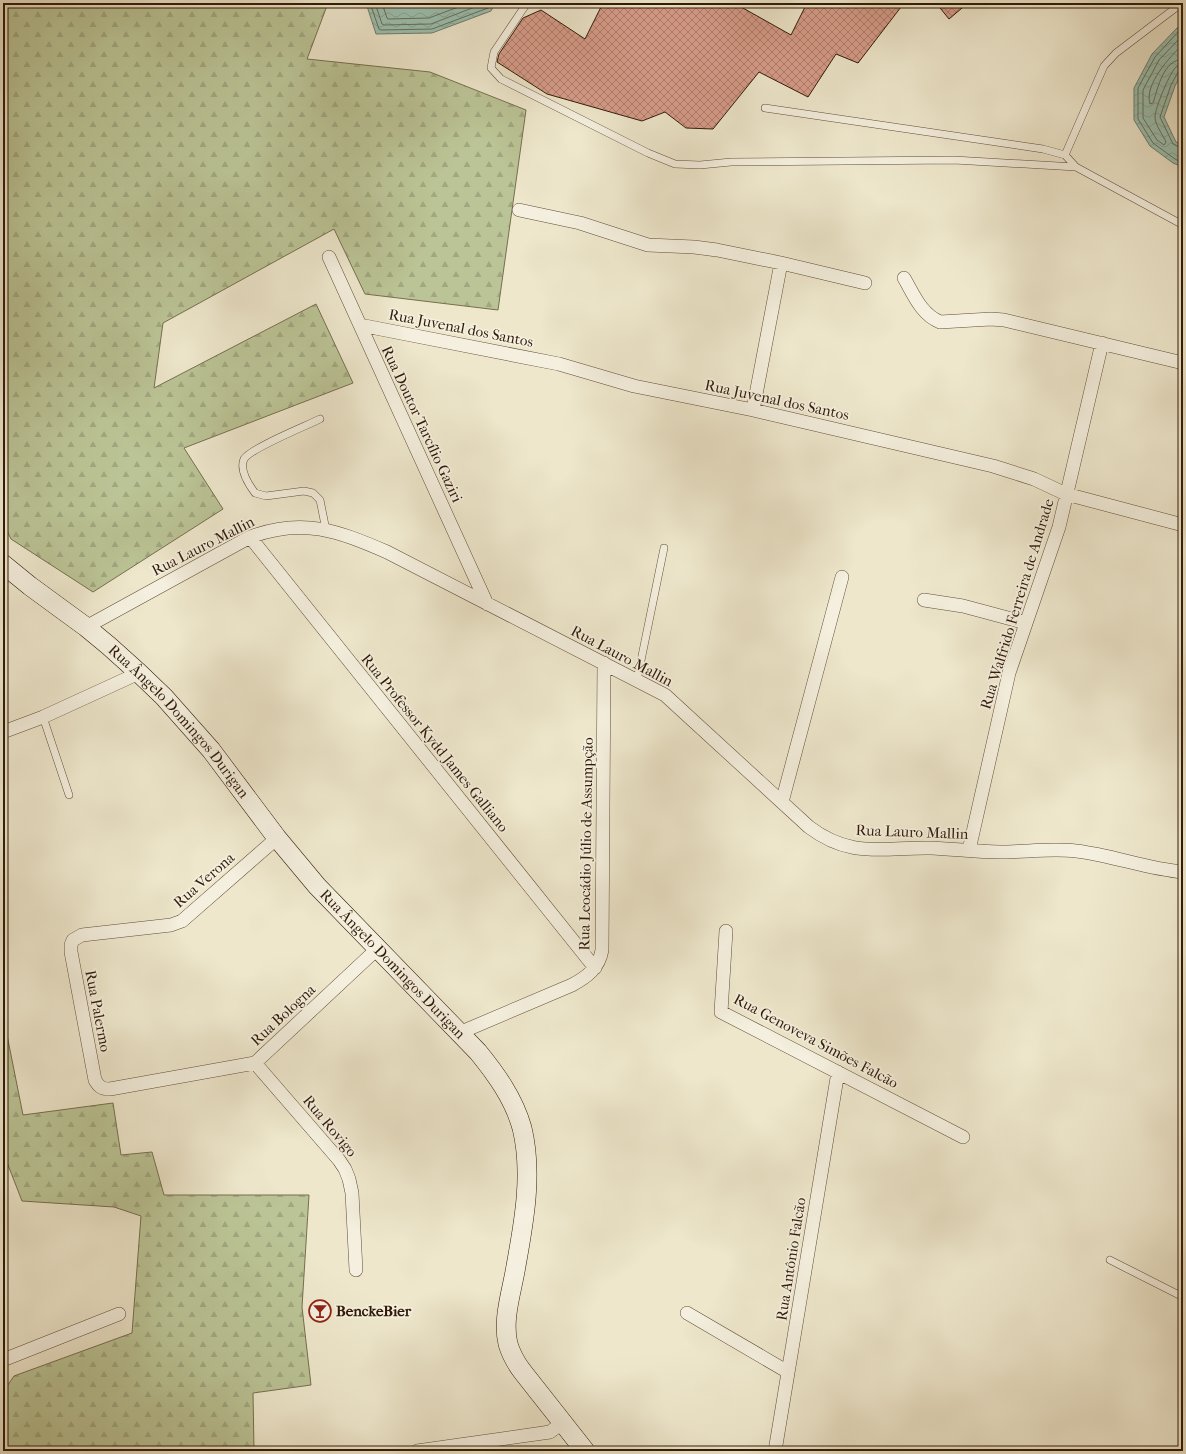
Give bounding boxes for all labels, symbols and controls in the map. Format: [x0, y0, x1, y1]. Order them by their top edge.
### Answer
street label: Rua Juvenal dos Santos [387, 305, 535, 351]
street label: Rua Doutor Tarcílio Gaziri [378, 343, 467, 506]
street label: Rua Juvenal dos Santos [703, 376, 851, 424]
street label: Rua Walfrido Ferreira de Andrade [976, 496, 1058, 712]
street label: Rua Lauro Mallin [149, 512, 258, 580]
street label: Rua Lauro Mallin [568, 622, 676, 691]
street label: Rua Ângelo Domingos Durigan [105, 641, 253, 802]
street label: Rua Professor Kydd James Galliano [357, 650, 513, 836]
street label: Rua Leocádio Júlio de Assumpção [575, 737, 597, 951]
street label: Rua Lauro Mallin [855, 821, 969, 843]
street label: Rua Verona [170, 848, 239, 911]
street label: Rua Ângelo Domingos Durigan [316, 885, 469, 1043]
street label: Rua Palermo [81, 969, 115, 1054]
street label: Rua Bologna [247, 980, 320, 1050]
street label: Rua Genoveva Simões Falcão [731, 990, 902, 1092]
street label: Rua Rovigo [299, 1092, 361, 1161]
street label: Rua Antônio Falcão [772, 1196, 810, 1322]
bar icon: BenckeBier [307, 1298, 333, 1324]
place label: BenckeBier [336, 1302, 412, 1320]

